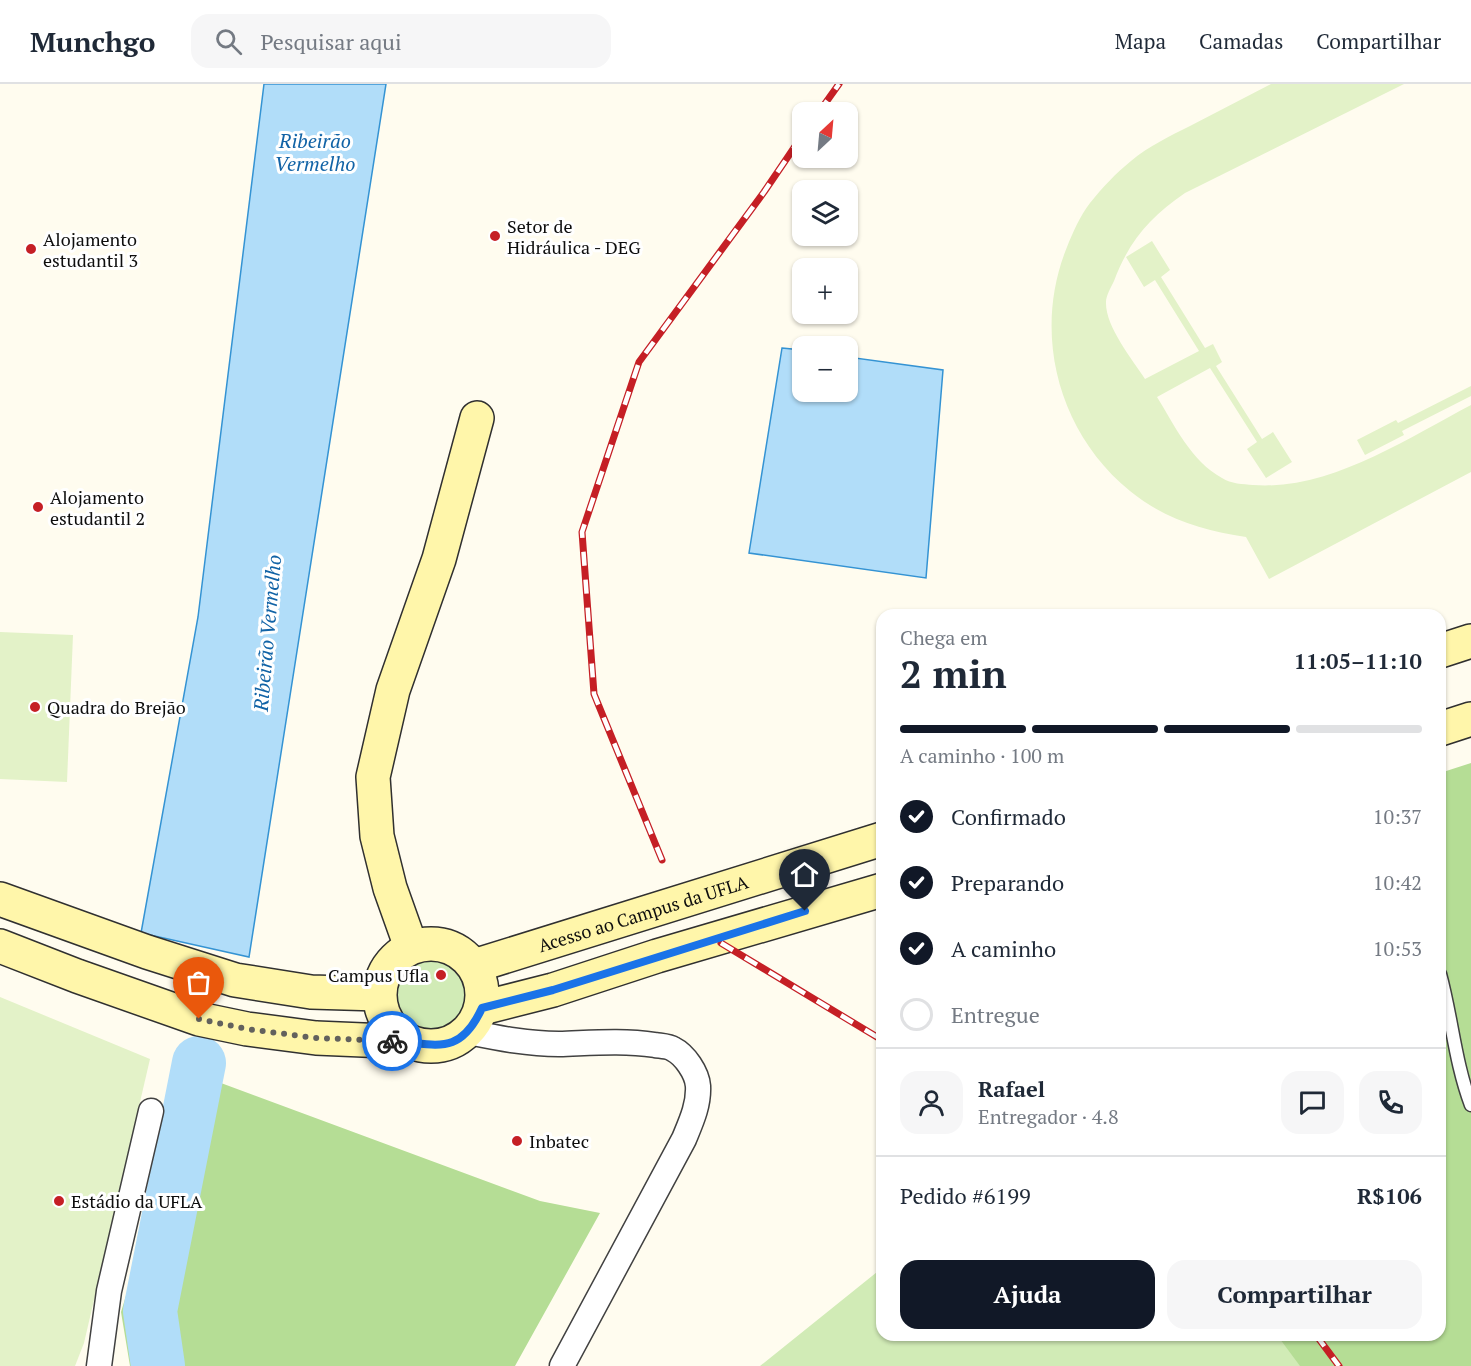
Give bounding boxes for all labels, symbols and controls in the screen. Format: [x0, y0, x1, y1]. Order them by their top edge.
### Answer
search box [191, 14, 611, 68]
text: Munchgo [30, 23, 155, 60]
icon: search [212, 25, 245, 58]
text: Pesquisar aqui [260, 27, 402, 56]
text: Mapa [1115, 27, 1166, 55]
text: Camadas [1199, 27, 1283, 55]
text: Compartilhar [1316, 27, 1441, 55]
north arrow [792, 102, 858, 168]
map controls [792, 102, 858, 402]
water label: Ribeirão Vermelho [275, 127, 355, 177]
button: layers [792, 180, 858, 246]
place label: Setor de Hidráulica - DEG [507, 214, 641, 259]
place label: Alojamento estudantil 3 [43, 227, 138, 272]
marker: Setor de Hidráulica - DEG [488, 229, 502, 243]
marker: Alojamento estudantil 3 [24, 242, 38, 256]
button: + [792, 258, 858, 324]
button: − [792, 336, 858, 402]
place label: Alojamento estudantil 2 [50, 485, 145, 530]
marker: Alojamento estudantil 2 [31, 500, 45, 514]
water label: Ribeirão Vermelho [247, 554, 287, 713]
text: Chega em [900, 624, 987, 651]
text: 11:05–11:10 [1294, 646, 1422, 675]
text: 2 min [900, 647, 1007, 699]
place label: Quadra do Brejão [47, 695, 186, 719]
marker: Quadra do Brejão [28, 700, 42, 714]
text: A caminho · 100 m [900, 742, 1064, 769]
icon: check [900, 800, 933, 833]
text: Confirmado [951, 802, 1066, 831]
text: 10:37 [1373, 803, 1422, 830]
pin [779, 849, 830, 911]
icon: home [788, 858, 821, 891]
icon: check [900, 866, 933, 899]
text: Preparando [951, 868, 1064, 897]
street label: Acesso ao Campus da UFLA [535, 869, 752, 957]
text: 10:42 [1373, 869, 1422, 896]
icon: check [900, 932, 933, 965]
text: A caminho [951, 934, 1056, 963]
text: 10:53 [1373, 935, 1422, 962]
pin [173, 957, 224, 1019]
place label: Campus Ufla [328, 963, 429, 987]
icon: bag [182, 966, 215, 999]
marker: Campus Ufla [434, 968, 448, 982]
text: Entregue [951, 1000, 1040, 1029]
courier [362, 1011, 422, 1071]
icon: bike [376, 1025, 409, 1058]
button: person [900, 1071, 963, 1134]
button: chat [1281, 1071, 1344, 1134]
button: phone [1359, 1071, 1422, 1134]
text: Rafael [978, 1074, 1045, 1103]
text: Entregador · 4.8 [978, 1103, 1119, 1130]
place label: Inbatec [529, 1129, 589, 1153]
marker: Inbatec [510, 1134, 524, 1148]
text: Pedido #6199 [900, 1181, 1031, 1210]
text: R$106 [1357, 1181, 1422, 1210]
place label: Estádio da UFLA [71, 1189, 203, 1213]
marker: Estádio da UFLA [52, 1194, 66, 1208]
button: Ajuda [900, 1260, 1155, 1329]
button: Compartilhar [1167, 1260, 1422, 1329]

